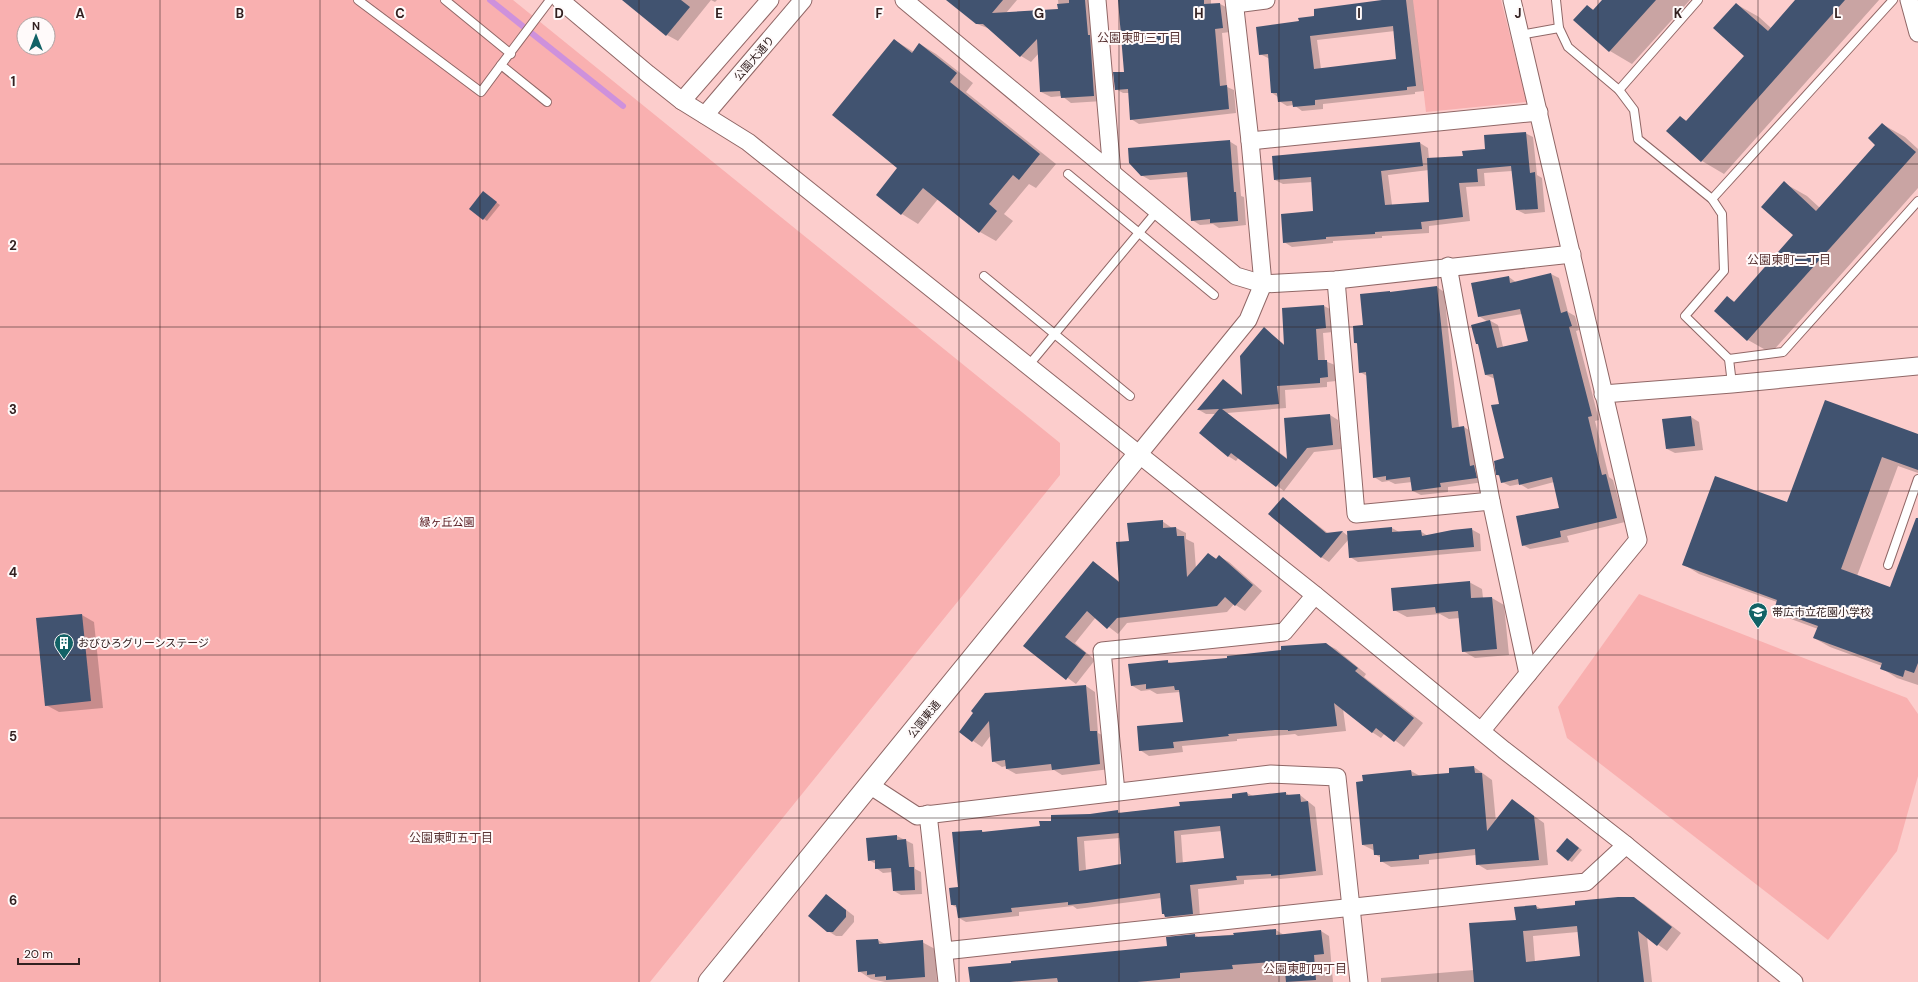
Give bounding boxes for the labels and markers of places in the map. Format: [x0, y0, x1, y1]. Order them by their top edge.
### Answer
school or university icon: 帯広市立花園小学校 [1747, 601, 1769, 629]
place label: 帯広市立花園小学校 [1772, 605, 1871, 619]
building icon: おびひろグリーンステージ [53, 632, 75, 660]
place label: おびひろグリーンステージ [78, 636, 209, 650]

